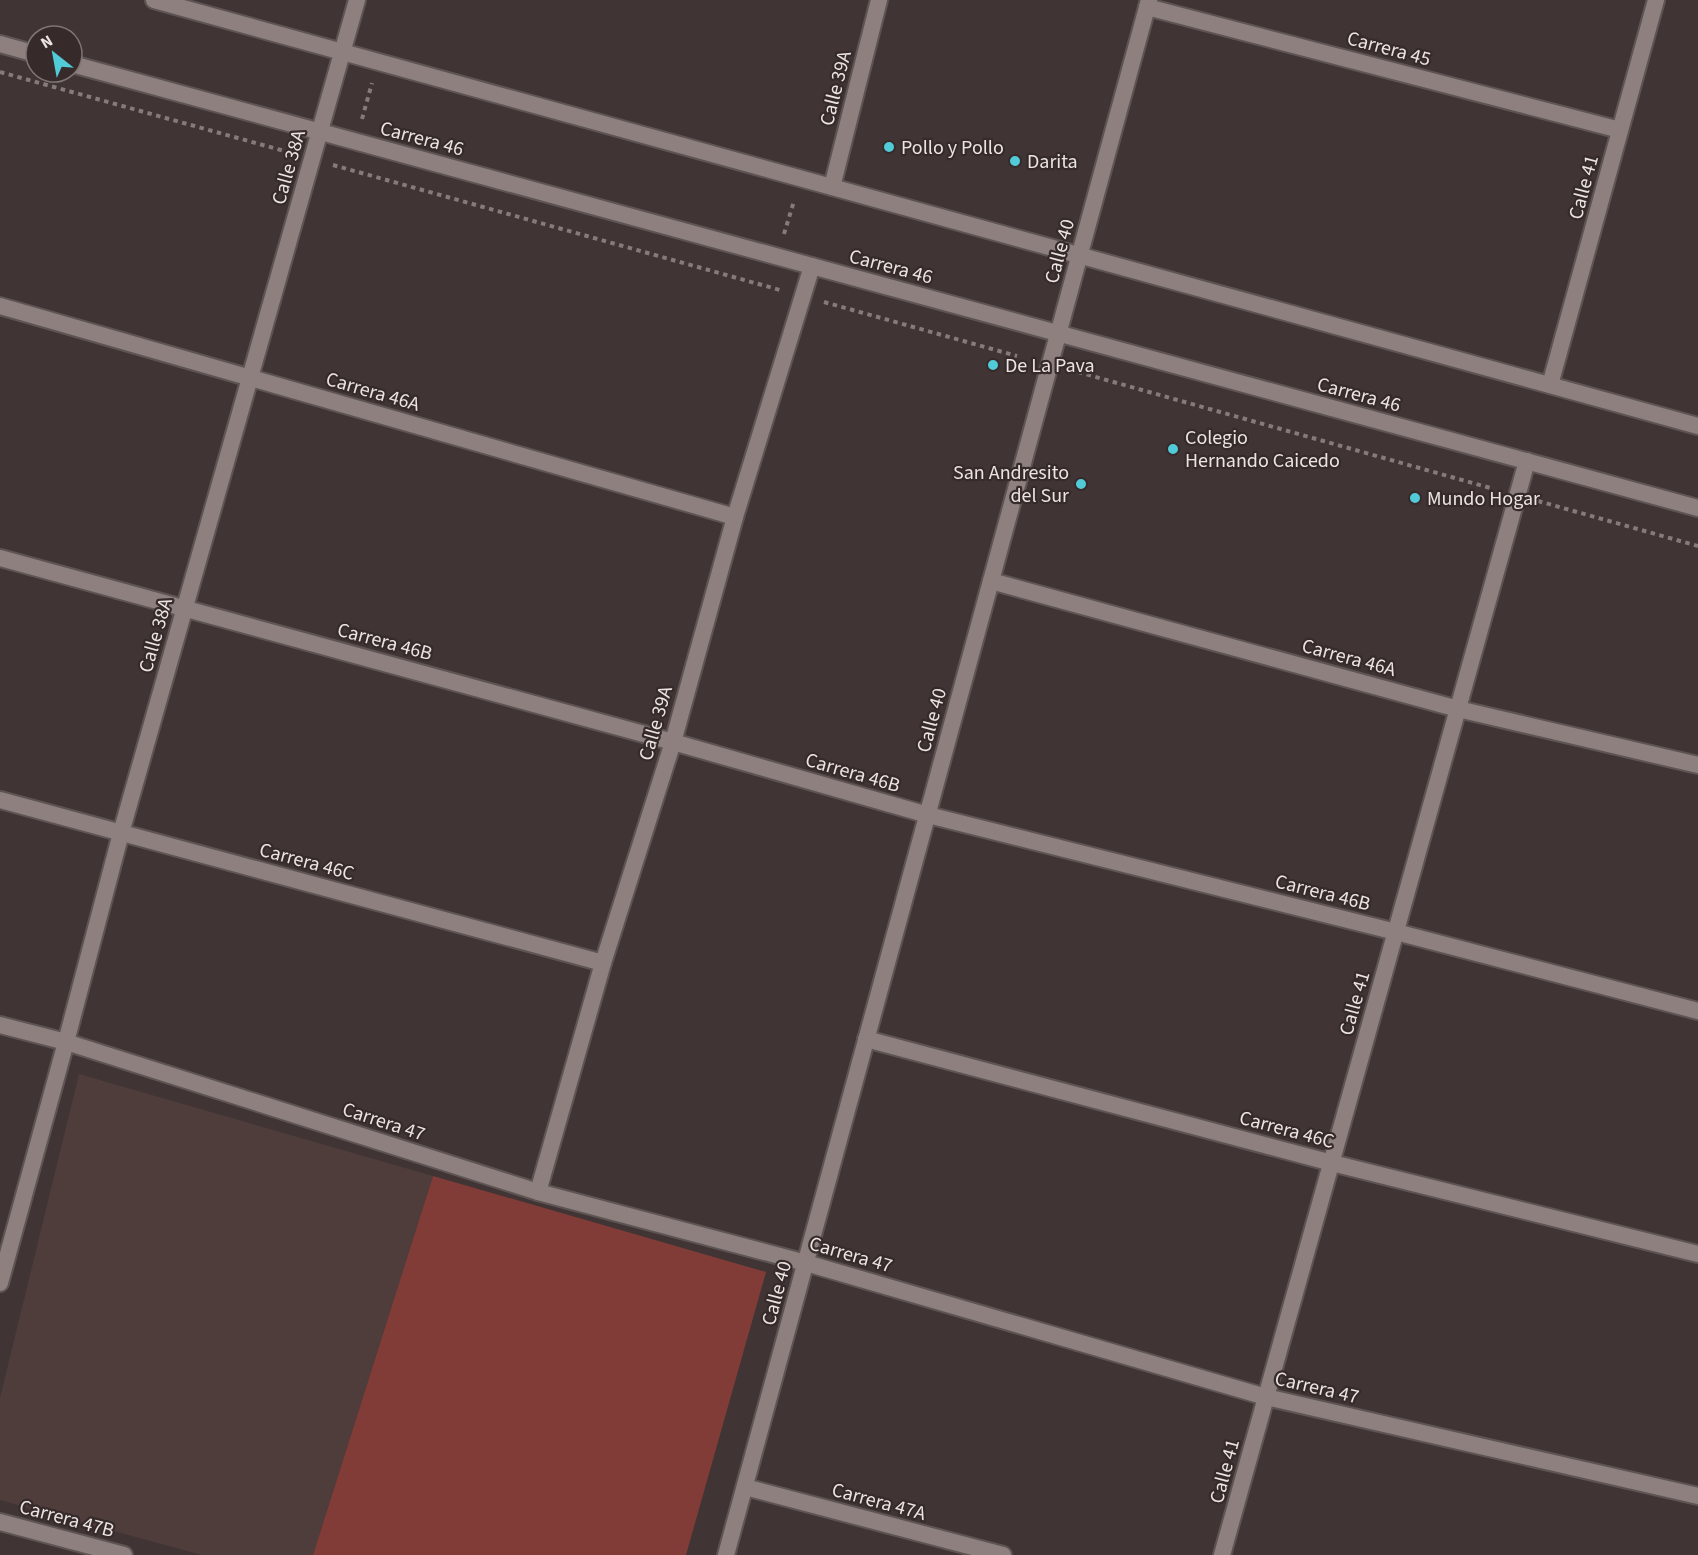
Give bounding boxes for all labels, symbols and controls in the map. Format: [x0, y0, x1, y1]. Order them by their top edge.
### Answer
north arrow [24, 24, 84, 84]
street label: Carrera 45 [1344, 24, 1434, 74]
text: N [37, 30, 57, 54]
street label: Calle 39A [813, 48, 859, 129]
street label: Carrera 46 [377, 114, 467, 164]
street label: Calle 38A [265, 127, 313, 208]
place label: Pollo y Pollo [901, 134, 1004, 162]
marker: Pollo y Pollo [882, 140, 896, 154]
place label: Darita [1027, 148, 1078, 176]
street label: Calle 41 [1562, 152, 1606, 223]
marker: Darita [1008, 154, 1022, 168]
street label: Calle 40 [1038, 216, 1082, 287]
street label: Carrera 46 [846, 242, 936, 292]
place label: De La Pava [1005, 352, 1095, 380]
marker: De La Pava [986, 358, 1000, 372]
street label: Carrera 46A [323, 365, 423, 419]
street label: Carrera 46 [1314, 370, 1404, 420]
place label: Colegio Hernando Caicedo [1185, 424, 1340, 475]
marker: Colegio Hernando Caicedo [1166, 442, 1180, 456]
place label: San Andresito del Sur [953, 459, 1069, 510]
marker: San Andresito del Sur [1074, 477, 1088, 491]
place label: Mundo Hogar [1427, 485, 1540, 513]
marker: Mundo Hogar [1408, 491, 1422, 505]
street label: Calle 38A [132, 595, 180, 676]
street label: Carrera 46B [334, 616, 435, 668]
street label: Carrera 46A [1299, 632, 1399, 684]
street label: Calle 39A [632, 683, 680, 764]
street label: Calle 40 [910, 685, 954, 756]
street label: Carrera 46B [802, 746, 903, 800]
street label: Carrera 46C [256, 836, 357, 888]
street label: Carrera 46B [1272, 868, 1373, 918]
street label: Calle 41 [1332, 968, 1377, 1039]
street label: Carrera 47 [339, 1095, 429, 1148]
street label: Carrera 46C [1236, 1104, 1337, 1156]
street label: Carrera 47 [806, 1230, 896, 1280]
street label: Calle 40 [755, 1258, 799, 1329]
street label: Carrera 47 [1272, 1365, 1362, 1411]
street label: Calle 41 [1203, 1436, 1247, 1507]
street label: Carrera 47A [829, 1476, 929, 1528]
street label: Carrera 47B [16, 1493, 117, 1545]

